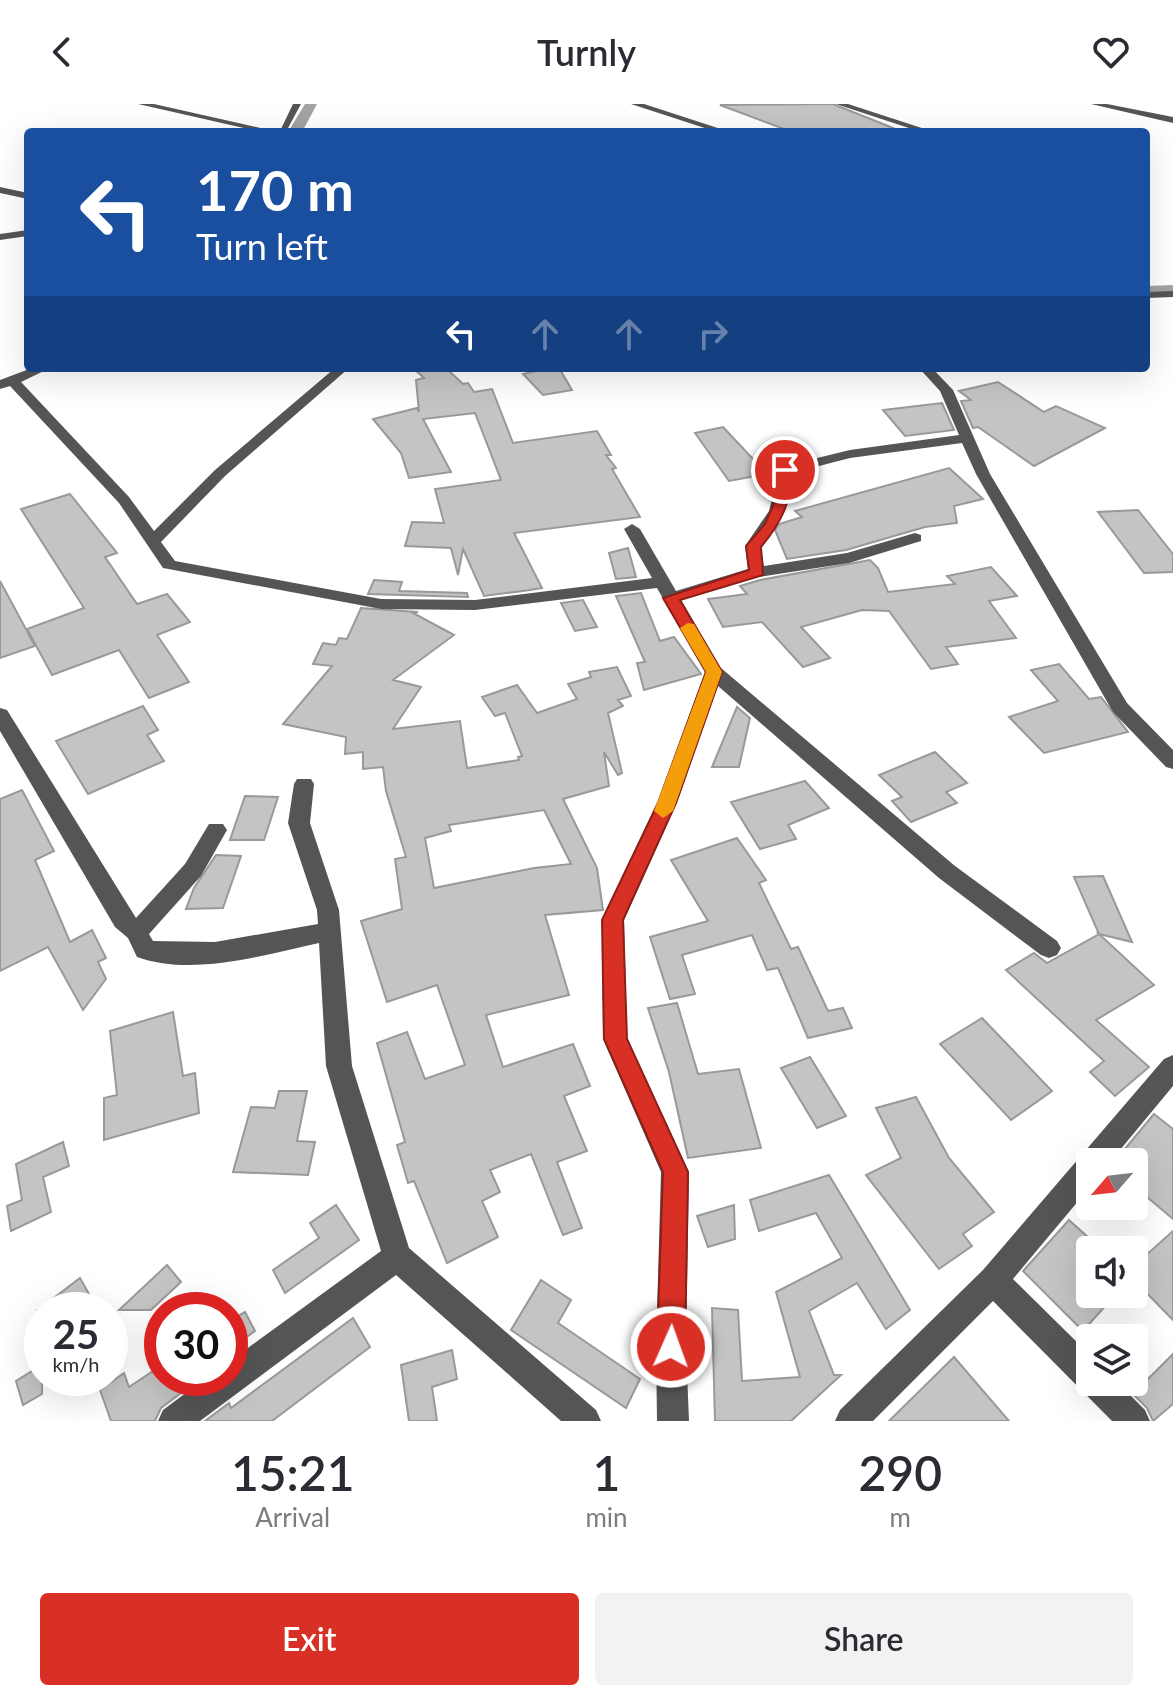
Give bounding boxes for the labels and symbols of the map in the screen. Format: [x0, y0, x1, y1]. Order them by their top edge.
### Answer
pin [751, 436, 819, 504]
north arrow [1076, 1148, 1148, 1220]
speed limit sign: 30 [144, 1292, 248, 1396]
position arrow [629, 1305, 713, 1389]

